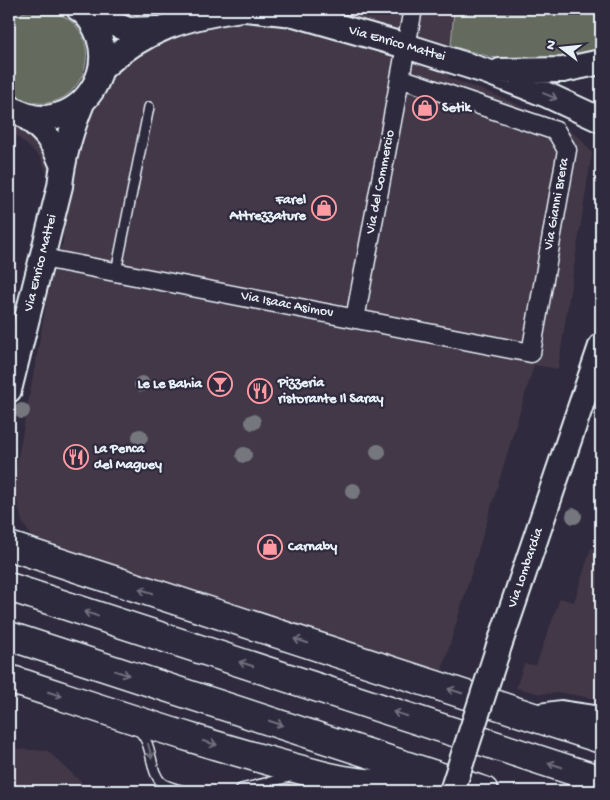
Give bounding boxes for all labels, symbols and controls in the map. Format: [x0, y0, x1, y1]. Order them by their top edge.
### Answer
street label: Via Enrico Mattei [346, 22, 447, 66]
north arrow [538, 22, 588, 72]
text: N [542, 38, 561, 52]
one-way arrow [542, 92, 557, 101]
shop icon: Setik [412, 95, 438, 121]
place label: Setik [442, 100, 472, 117]
street label: Via del Commercio [362, 128, 399, 236]
street label: Via Gianni Brera [540, 155, 574, 252]
place label: Farel Attrezzature [229, 192, 307, 225]
shop icon: Farel Attrezzature [311, 195, 337, 221]
street label: Via Enrico Mattei [20, 213, 61, 314]
street label: Via Isaac Asimov [238, 288, 335, 322]
bar icon: Le Le Bahia [207, 371, 233, 397]
place label: Pizzeria ristorante Il Saray [277, 375, 384, 408]
place label: Le Le Bahia [137, 376, 203, 393]
restaurant icon: Pizzeria ristorante Il Saray [247, 378, 273, 404]
place label: La Penca del Maguey [94, 441, 162, 474]
restaurant icon: La Penca del Maguey [63, 444, 89, 470]
street label: Via Lombardia [504, 525, 548, 611]
shop icon: Carnaby [257, 534, 283, 560]
place label: Carnaby [287, 539, 337, 556]
one-way arrow [139, 586, 154, 595]
one-way arrow [84, 608, 100, 618]
one-way arrow [293, 636, 309, 645]
one-way arrow [239, 659, 254, 668]
one-way arrow [113, 669, 129, 678]
one-way arrow [448, 686, 464, 696]
one-way arrow [47, 690, 63, 700]
one-way arrow [393, 709, 409, 719]
one-way arrow [268, 719, 284, 729]
one-way arrow [202, 739, 218, 749]
one-way arrow [146, 742, 156, 758]
one-way arrow [548, 760, 563, 769]

